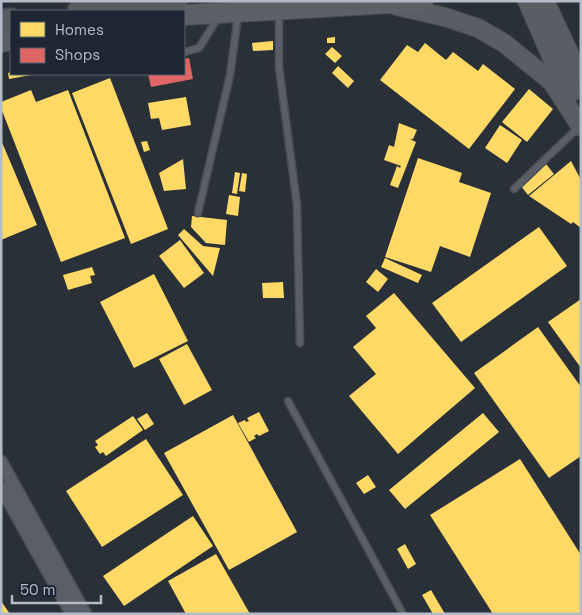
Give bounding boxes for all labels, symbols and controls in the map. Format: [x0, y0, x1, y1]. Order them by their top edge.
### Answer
legend [10, 10, 185, 75]
text: Homes [55, 20, 104, 39]
text: Shops [55, 45, 100, 64]
scale bar [12, 572, 101, 604]
text: 50 m [20, 580, 55, 599]

